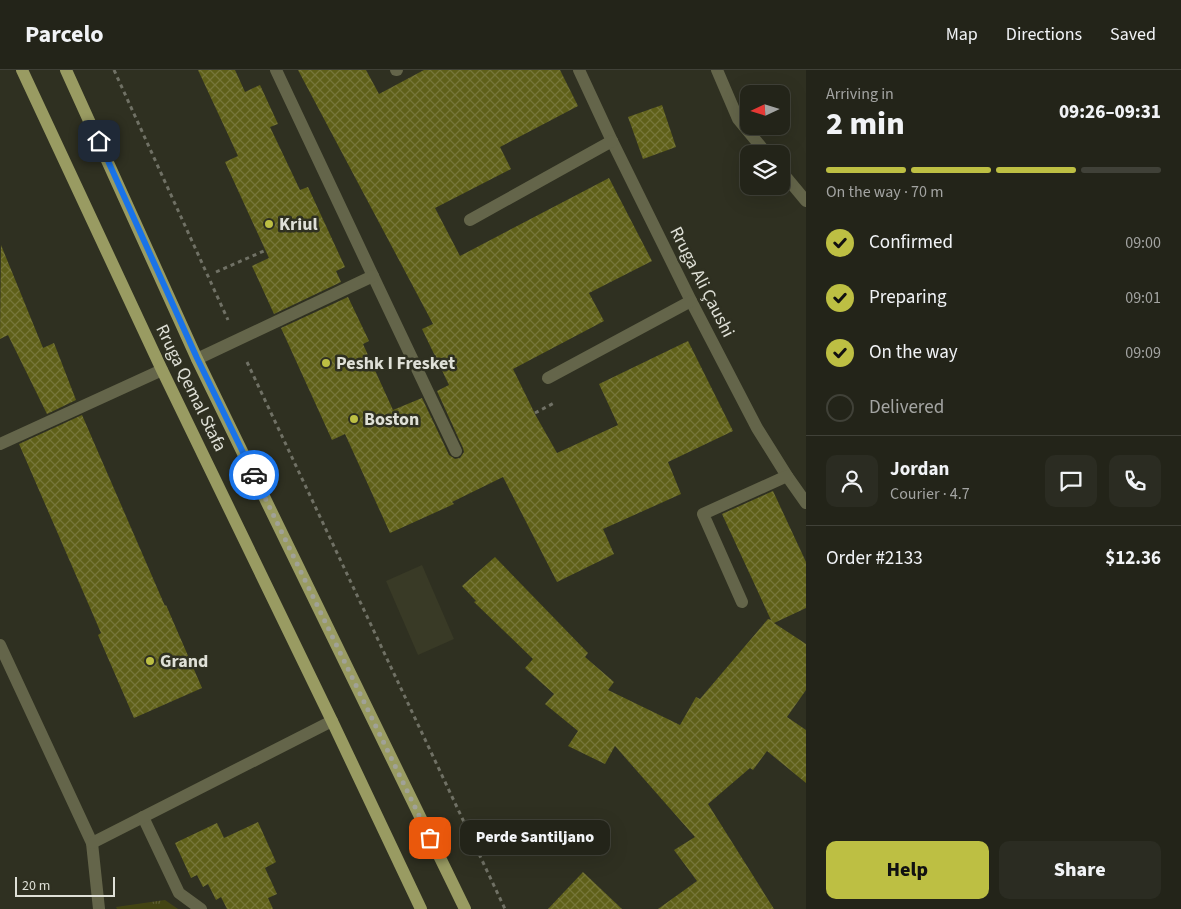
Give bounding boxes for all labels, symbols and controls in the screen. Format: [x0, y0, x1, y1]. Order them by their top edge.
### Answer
text: Parcelo [25, 17, 104, 52]
text: Map [946, 22, 978, 47]
text: Directions [1006, 22, 1082, 47]
text: Saved [1110, 22, 1156, 47]
text: Arriving in [826, 83, 894, 105]
north arrow [740, 85, 790, 135]
map controls [740, 85, 790, 195]
text: 09:26–09:31 [1059, 99, 1161, 126]
text: 2 min [826, 101, 905, 147]
pin [78, 120, 120, 162]
icon: home [85, 127, 113, 155]
button: layers [740, 145, 790, 195]
text: On the way · 70 m [826, 181, 943, 203]
place label: Kriul [279, 212, 318, 237]
marker: Kriul [263, 218, 275, 230]
street label: Rruga Ali Çaushi [663, 222, 741, 342]
icon: check [826, 229, 854, 257]
text: Confirmed [869, 229, 953, 256]
text: 09:00 [1125, 232, 1161, 254]
icon: check [826, 284, 854, 312]
text: Preparing [869, 284, 947, 311]
text: 09:01 [1125, 287, 1161, 309]
street label: Rruga Qemal Stafa [149, 320, 233, 456]
icon: check [826, 339, 854, 367]
text: On the way [869, 339, 958, 366]
text: 09:09 [1125, 342, 1161, 364]
place label: Peshk I Fresket [336, 351, 455, 376]
marker: Peshk I Fresket [320, 357, 332, 369]
text: Delivered [869, 394, 944, 421]
place label: Boston [364, 407, 419, 432]
marker: Boston [348, 413, 360, 425]
courier [229, 450, 279, 500]
button: person [826, 455, 878, 507]
button: chat [1045, 455, 1097, 507]
button: phone [1109, 455, 1161, 507]
text: Jordan [890, 456, 949, 483]
icon: car [240, 461, 268, 489]
text: Courier · 4.7 [890, 483, 970, 505]
text: Order #2133 [826, 545, 923, 572]
text: $12.36 [1105, 545, 1161, 572]
place label: Grand [160, 649, 208, 674]
marker: Grand [144, 655, 156, 667]
pin [409, 817, 451, 859]
callout: Perde Santiljano [460, 820, 610, 856]
icon: bag [416, 824, 444, 852]
text: Perde Santiljano [476, 826, 594, 848]
button: Help [826, 841, 989, 899]
button: Share [999, 841, 1161, 899]
scale bar [15, 874, 115, 897]
text: 20 m [22, 876, 50, 896]

